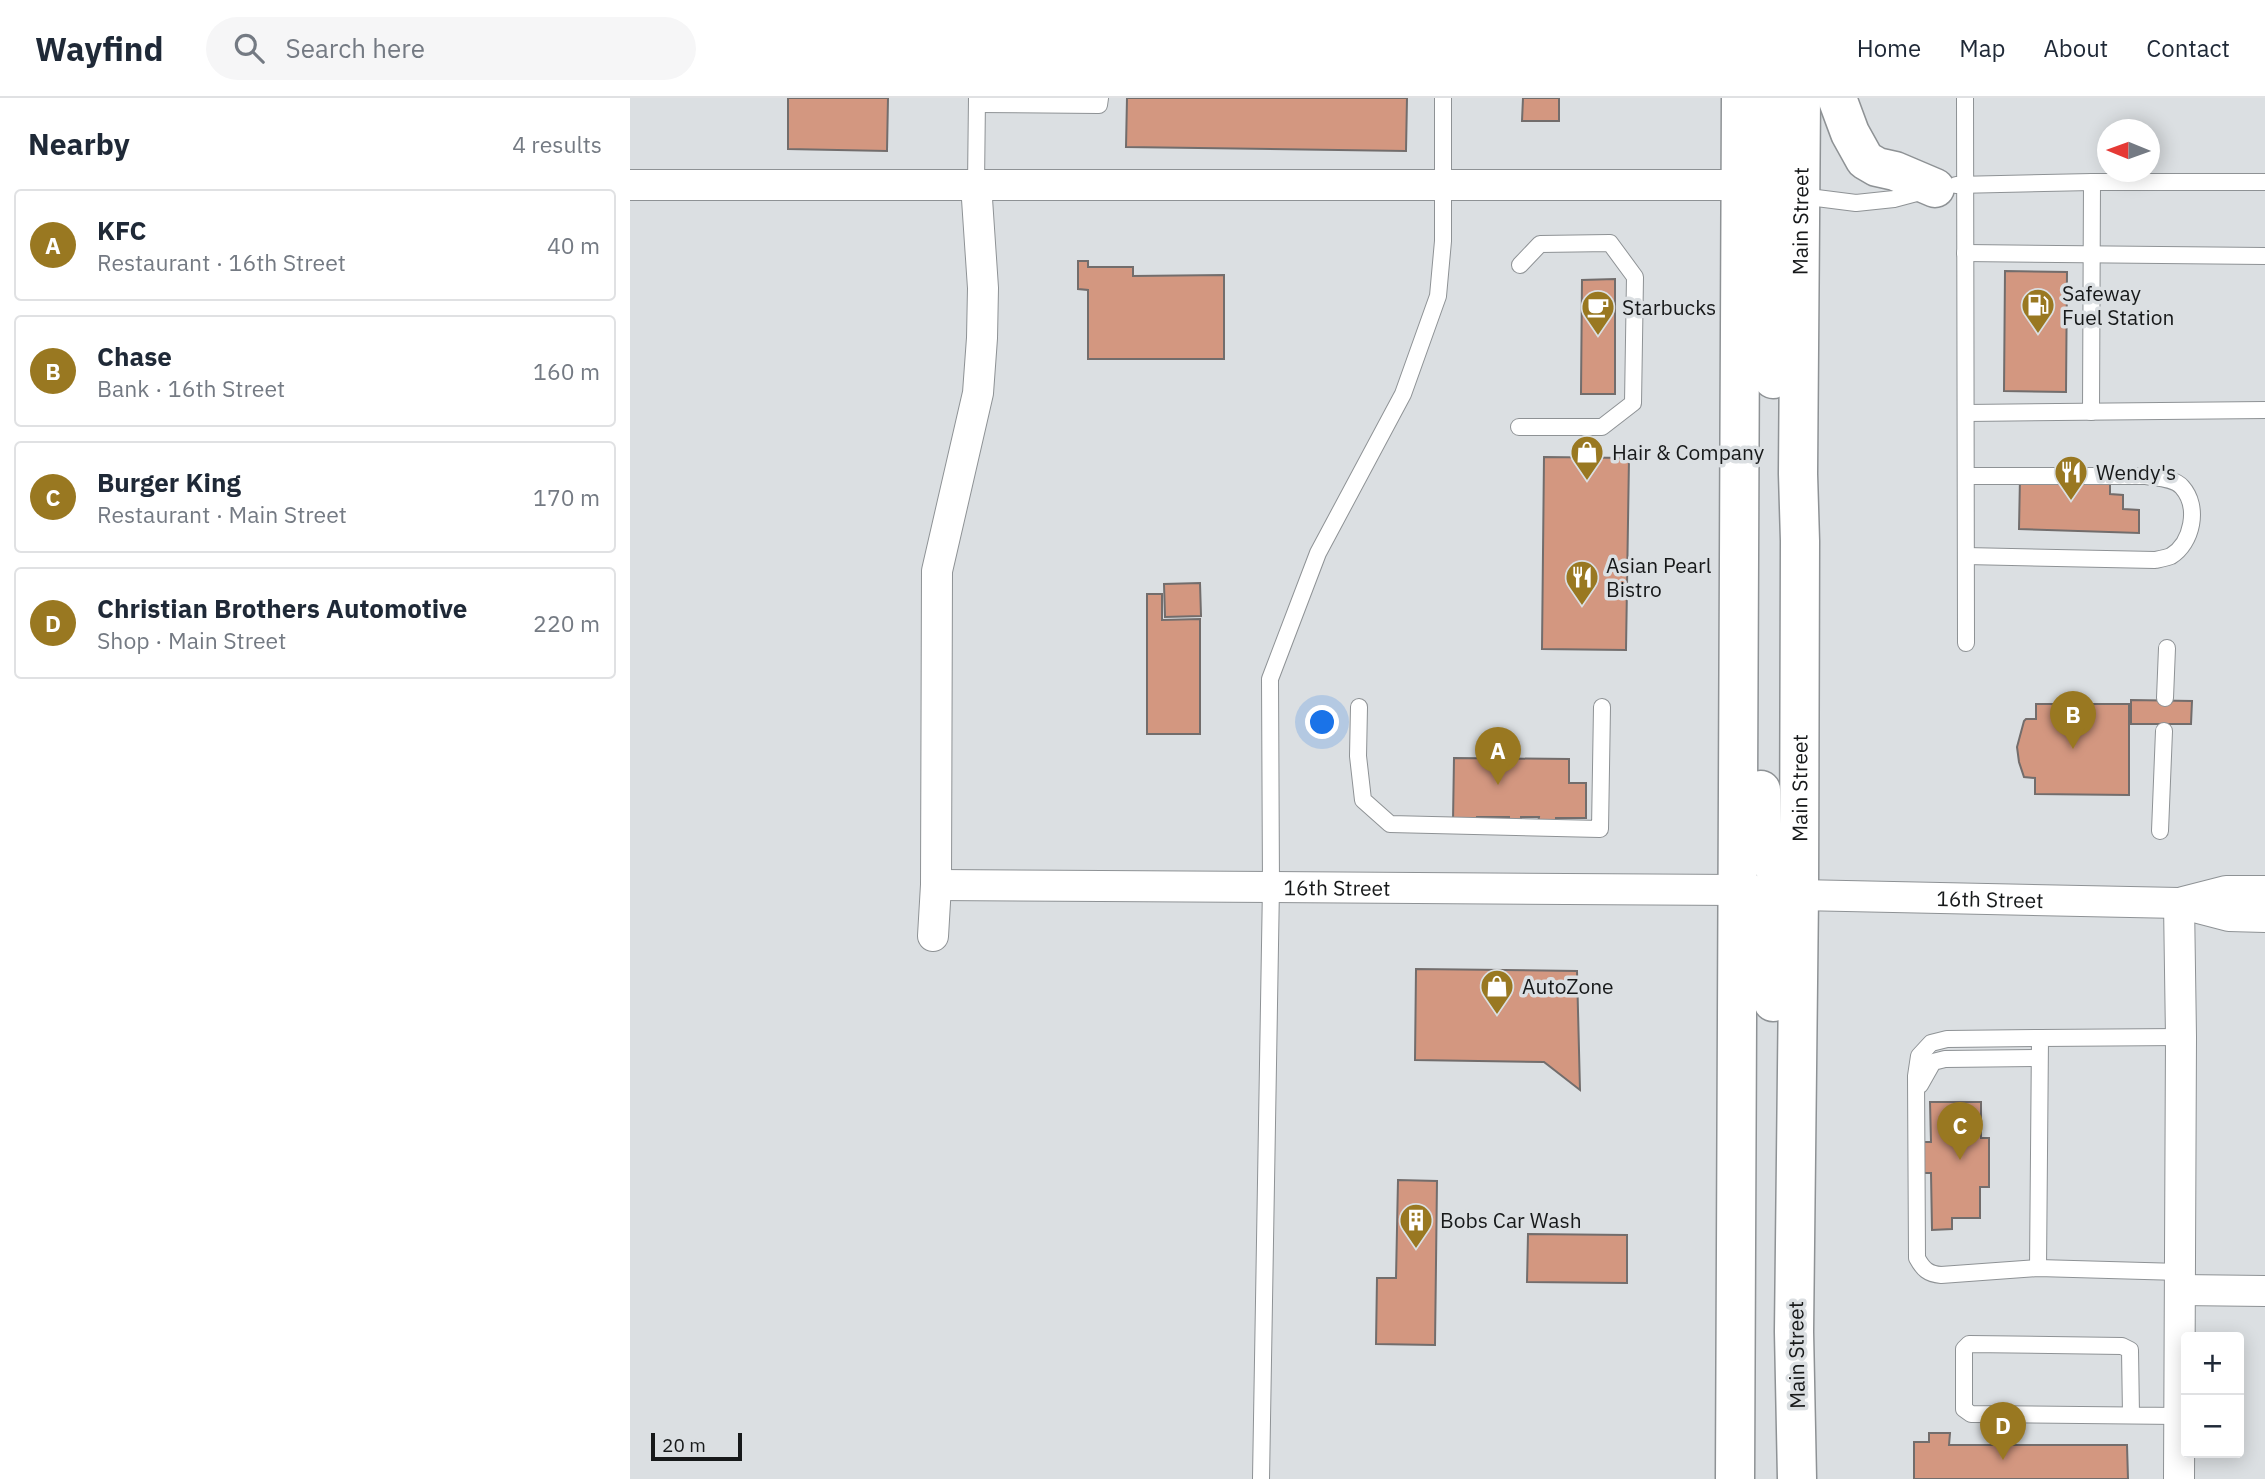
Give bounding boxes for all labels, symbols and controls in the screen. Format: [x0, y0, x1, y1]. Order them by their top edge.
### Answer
search box [206, 17, 696, 80]
text: Wayfind [35, 27, 164, 70]
icon: search [230, 29, 268, 67]
text: Search here [286, 31, 425, 65]
text: Home [1857, 32, 1921, 64]
text: Map [1959, 32, 2005, 64]
text: About [2043, 32, 2108, 64]
text: Contact [2146, 32, 2230, 64]
north arrow [2097, 119, 2160, 182]
text: Nearby [28, 124, 130, 163]
text: 4 results [512, 129, 602, 159]
street label: Main Street [1786, 167, 1814, 275]
text: KFC [97, 213, 146, 247]
text: A [45, 230, 61, 260]
text: 40 m [547, 230, 600, 260]
text: Restaurant · 16th Street [97, 247, 346, 277]
place label: Safeway Fuel Station [2062, 279, 2174, 331]
fuel station icon: Safeway Fuel Station [2019, 286, 2057, 335]
cafe icon: Starbucks [1579, 288, 1617, 337]
place label: Starbucks [1622, 293, 1716, 321]
text: Chase [97, 339, 172, 373]
text: B [45, 356, 61, 386]
text: 160 m [533, 356, 600, 386]
text: Bank · 16th Street [97, 373, 285, 403]
shop icon: Hair & Company [1568, 433, 1606, 482]
place label: Hair & Company [1612, 438, 1765, 466]
restaurant icon: Wendy's [2052, 453, 2090, 502]
place label: Wendy's [2096, 458, 2176, 486]
text: Burger King [97, 465, 241, 499]
text: C [46, 482, 60, 512]
text: 170 m [533, 482, 600, 512]
text: Restaurant · Main Street [97, 499, 347, 529]
place label: Asian Pearl Bistro [1606, 551, 1712, 603]
restaurant icon: Asian Pearl Bistro [1563, 558, 1601, 607]
text: Christian Brothers Automotive [97, 591, 467, 625]
text: D [45, 608, 61, 638]
text: 220 m [533, 608, 600, 638]
text: Shop · Main Street [97, 625, 286, 655]
pin: B [2050, 691, 2096, 749]
your location [1305, 705, 1339, 739]
pin: A [1475, 727, 1521, 785]
street label: Main Street [1785, 734, 1813, 842]
street label: 16th Street [1283, 873, 1391, 902]
street label: 16th Street [1936, 884, 2044, 914]
shop icon: AutoZone [1478, 967, 1516, 1016]
place label: AutoZone [1522, 972, 1614, 1000]
pin: C [1937, 1102, 1983, 1160]
building icon: Bobs Car Wash [1397, 1201, 1435, 1250]
place label: Bobs Car Wash [1440, 1206, 1582, 1234]
street label: Main Street [1781, 1301, 1811, 1409]
map controls [2181, 1332, 2244, 1458]
button: + [2181, 1332, 2244, 1395]
button: − [2181, 1395, 2244, 1458]
pin: D [1980, 1402, 2026, 1460]
scale bar [651, 1430, 742, 1462]
text: 20 m [662, 1433, 706, 1457]

